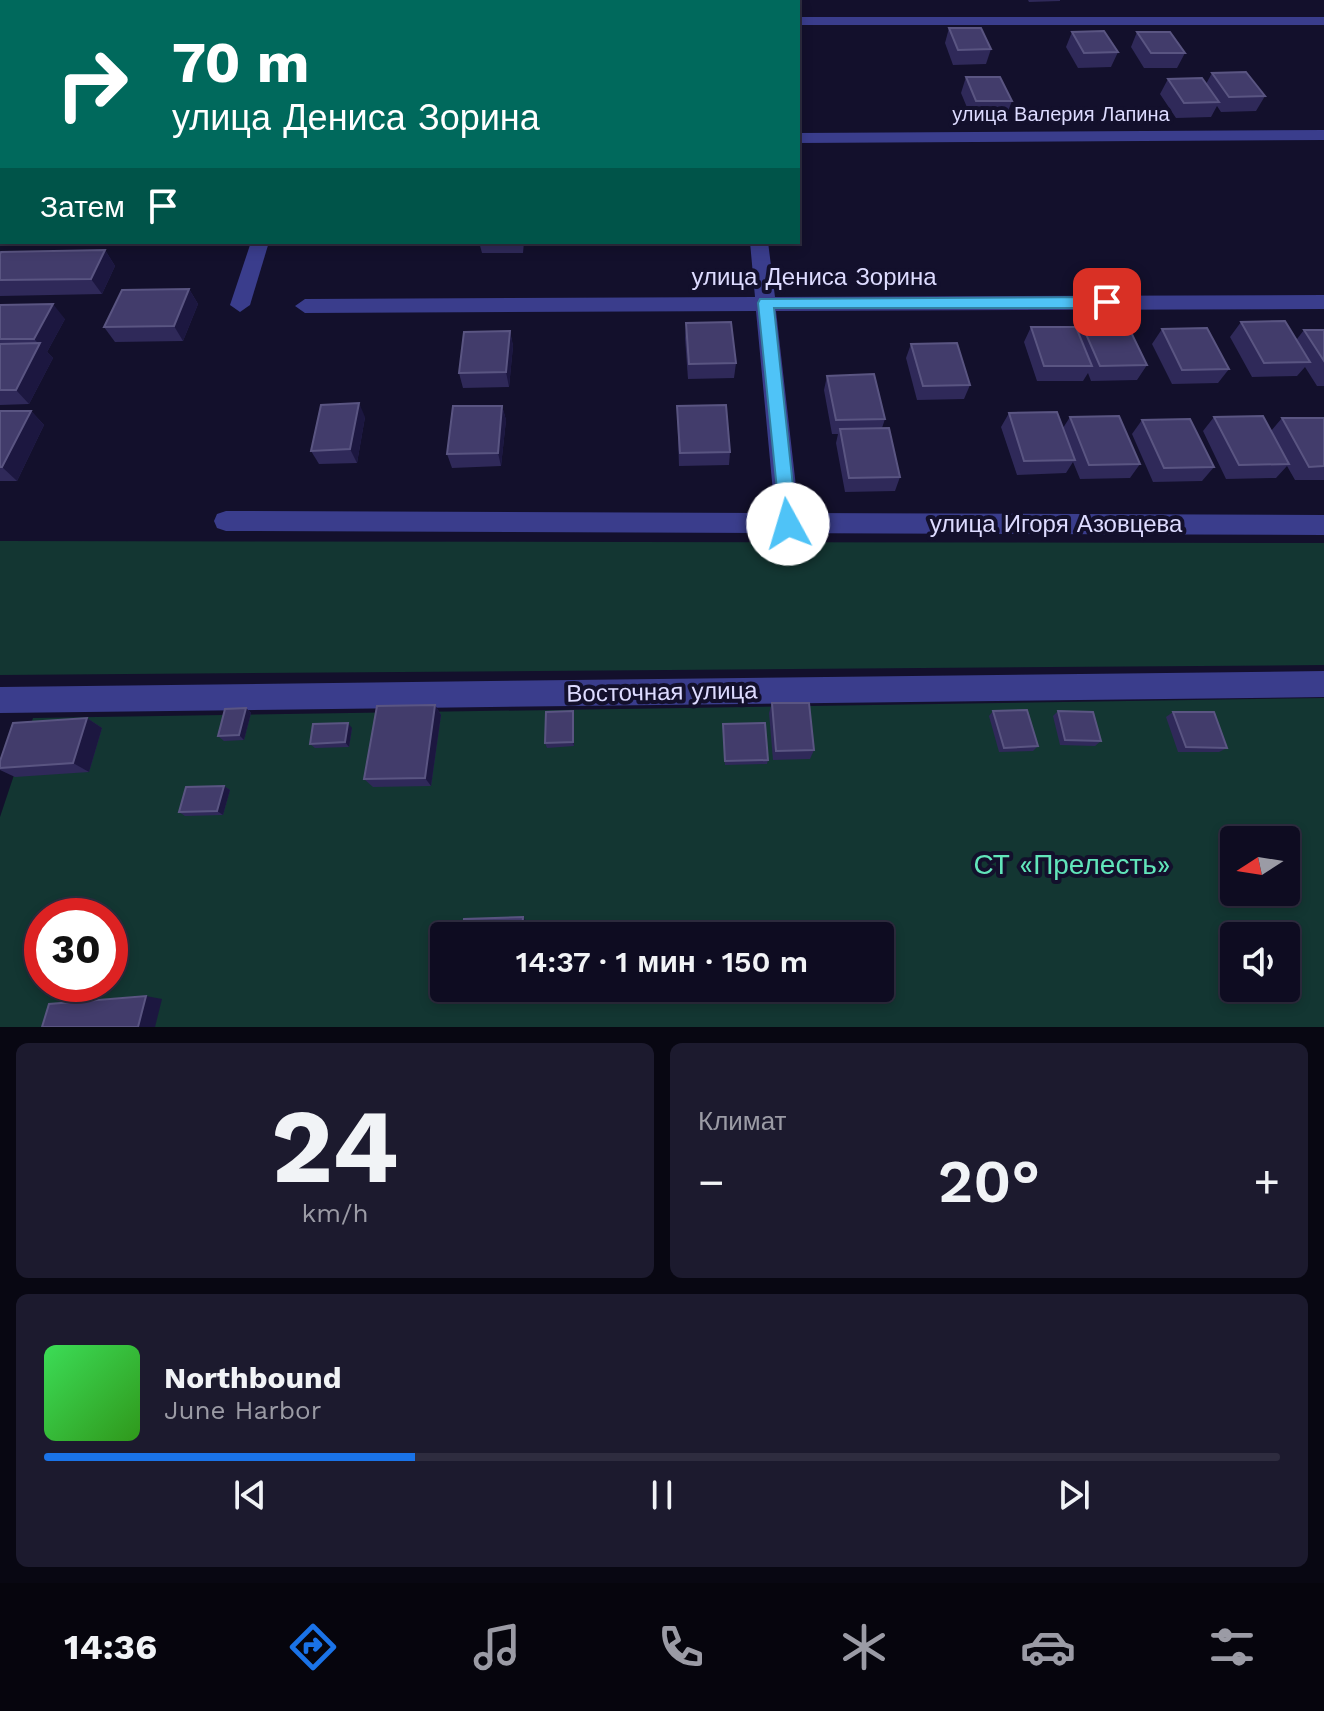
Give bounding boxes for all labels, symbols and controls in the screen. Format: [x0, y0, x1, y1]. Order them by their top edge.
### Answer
text: 70 m [172, 30, 309, 96]
icon: right [40, 32, 144, 136]
text: улица Дениса Зорина [172, 97, 540, 139]
street label: улица Валерия Лапина [952, 102, 1171, 126]
icon: arrive [141, 184, 185, 228]
text: Затем [40, 189, 125, 224]
street label: улица Дениса Зорина [691, 263, 937, 291]
pin [1073, 268, 1141, 336]
icon: arrive [1085, 280, 1129, 324]
position arrow [746, 482, 830, 566]
street label: улица Игоря Азовцева [930, 510, 1183, 538]
street label: Восточная улица [566, 676, 758, 708]
north arrow [1220, 826, 1300, 906]
map controls [1220, 826, 1300, 1002]
park label: СТ «Прелесть» [973, 848, 1171, 881]
speed limit sign: 30 [24, 898, 128, 1002]
button: sound [1220, 922, 1300, 1002]
text: 14:37 · 1 мин · 150 m [516, 944, 808, 979]
text: 24 [271, 1085, 399, 1207]
text: Климат [698, 1106, 787, 1136]
text: 20° [938, 1146, 1040, 1217]
text: − [698, 1156, 725, 1208]
text: + [1253, 1156, 1280, 1208]
text: km/h [302, 1198, 368, 1228]
text: Northbound [164, 1360, 341, 1395]
text: June Harbor [164, 1395, 321, 1425]
icon: previous [228, 1473, 272, 1517]
icon: pause [640, 1473, 684, 1517]
icon: next [1052, 1473, 1096, 1517]
icon: directions [285, 1619, 341, 1675]
icon: music [469, 1619, 525, 1675]
icon: phone [653, 1619, 709, 1675]
icon: climate [836, 1619, 892, 1675]
icon: car [1020, 1619, 1076, 1675]
icon: filters [1204, 1619, 1260, 1675]
text: 14:36 [64, 1626, 157, 1668]

